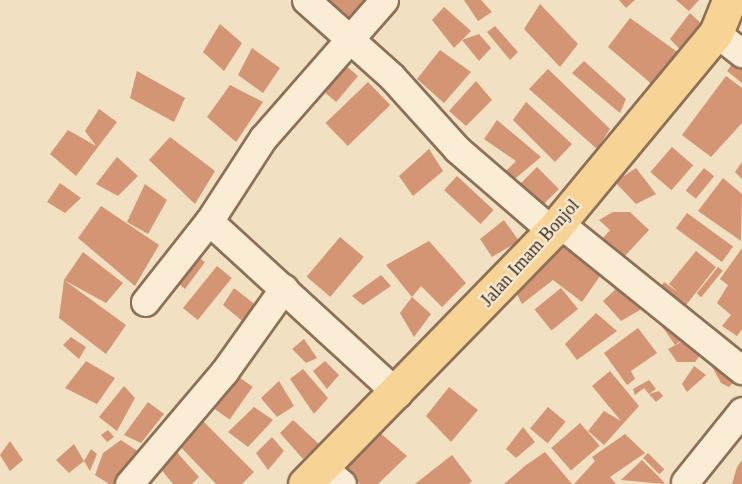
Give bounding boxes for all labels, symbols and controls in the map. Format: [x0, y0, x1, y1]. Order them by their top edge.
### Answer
street label: Jalan Imam Bonjol [476, 195, 584, 311]

